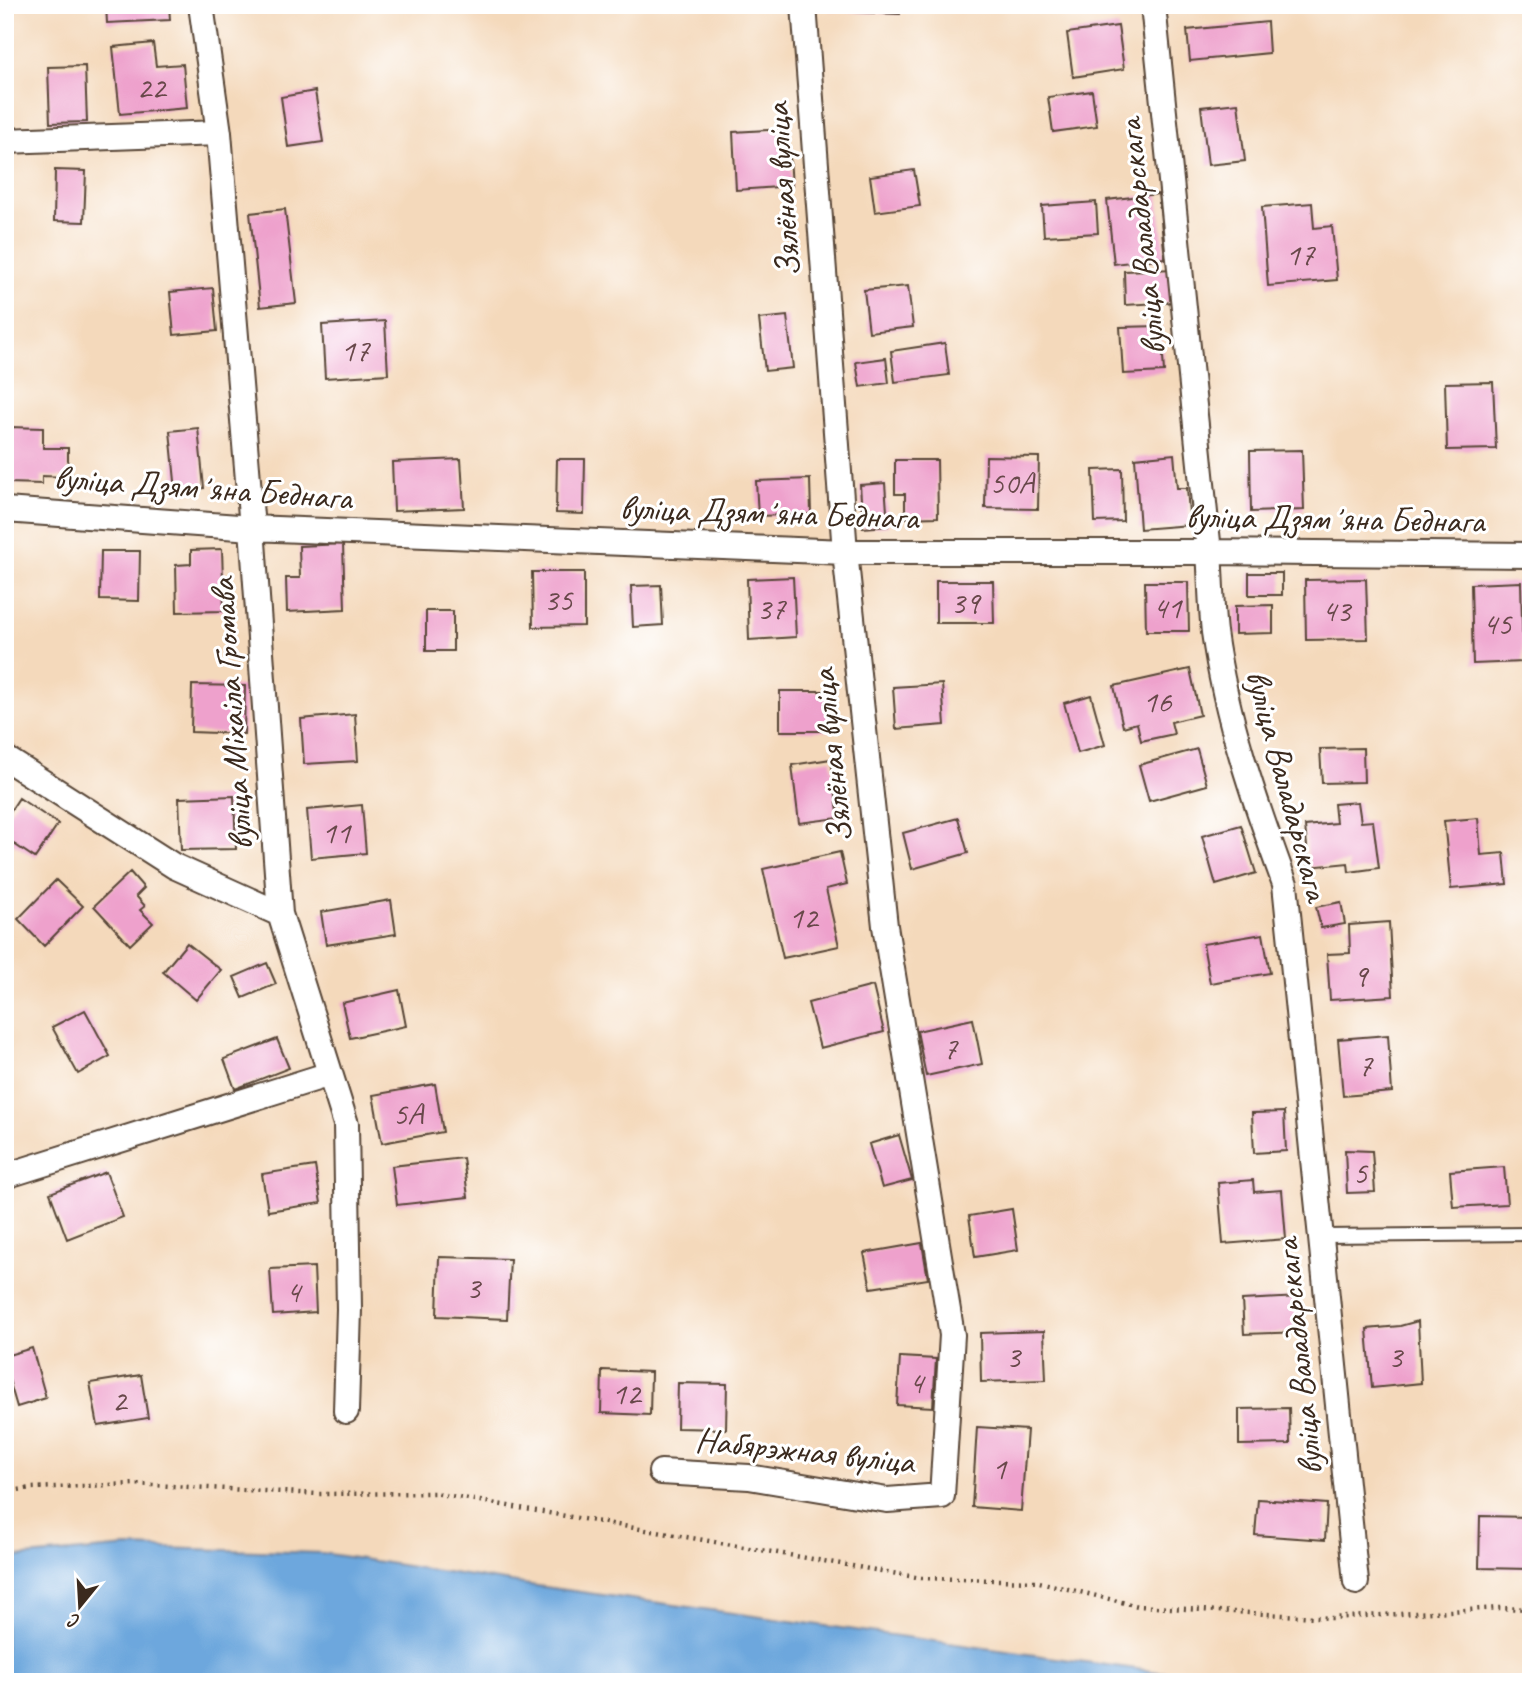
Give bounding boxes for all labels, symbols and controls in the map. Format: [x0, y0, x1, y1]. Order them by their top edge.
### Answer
house number: 22 [137, 67, 168, 108]
street label: Зялёная вуліца [754, 99, 811, 278]
street label: вуліца Валадарскага [1106, 114, 1176, 357]
house number: 17 [1286, 234, 1316, 275]
house number: 17 [341, 330, 371, 371]
street label: вуліца Дзямʼяна Беднага [52, 455, 355, 520]
house number: 50А [990, 462, 1036, 503]
street label: вуліца Дзямʼяна Беднага [619, 485, 921, 540]
street label: вуліца Дзямʼяна Беднага [1185, 493, 1487, 544]
street label: вуліца Міхаіла Громава [199, 574, 263, 851]
house number: 35 [544, 579, 574, 620]
house number: 39 [951, 582, 982, 623]
house number: 41 [1153, 587, 1183, 628]
house number: 37 [757, 588, 787, 629]
house number: 43 [1322, 590, 1353, 631]
house number: 45 [1483, 603, 1513, 644]
street label: Зялёная вуліца [800, 664, 863, 845]
street label: вуліца Валадарскага [1235, 665, 1341, 908]
house number: 16 [1143, 681, 1173, 722]
house number: 11 [322, 812, 352, 853]
house number: 12 [789, 897, 820, 938]
house number: 9 [1353, 955, 1370, 996]
house number: 7 [943, 1028, 959, 1069]
house number: 7 [1358, 1045, 1374, 1086]
house number: 5А [393, 1093, 425, 1134]
house number: 5 [1353, 1152, 1369, 1193]
street label: вуліца Валадарскага [1263, 1234, 1333, 1477]
house number: 3 [466, 1267, 483, 1308]
house number: 4 [286, 1271, 304, 1312]
house number: 3 [1006, 1336, 1023, 1377]
house number: 3 [1388, 1336, 1405, 1377]
house number: 4 [909, 1362, 927, 1403]
house number: 12 [612, 1373, 643, 1414]
house number: 2 [112, 1380, 129, 1421]
street label: Набярэжная вуліца [693, 1417, 919, 1485]
house number: 1 [992, 1448, 1008, 1489]
north arrow [46, 1572, 116, 1642]
text: С [64, 1608, 83, 1634]

